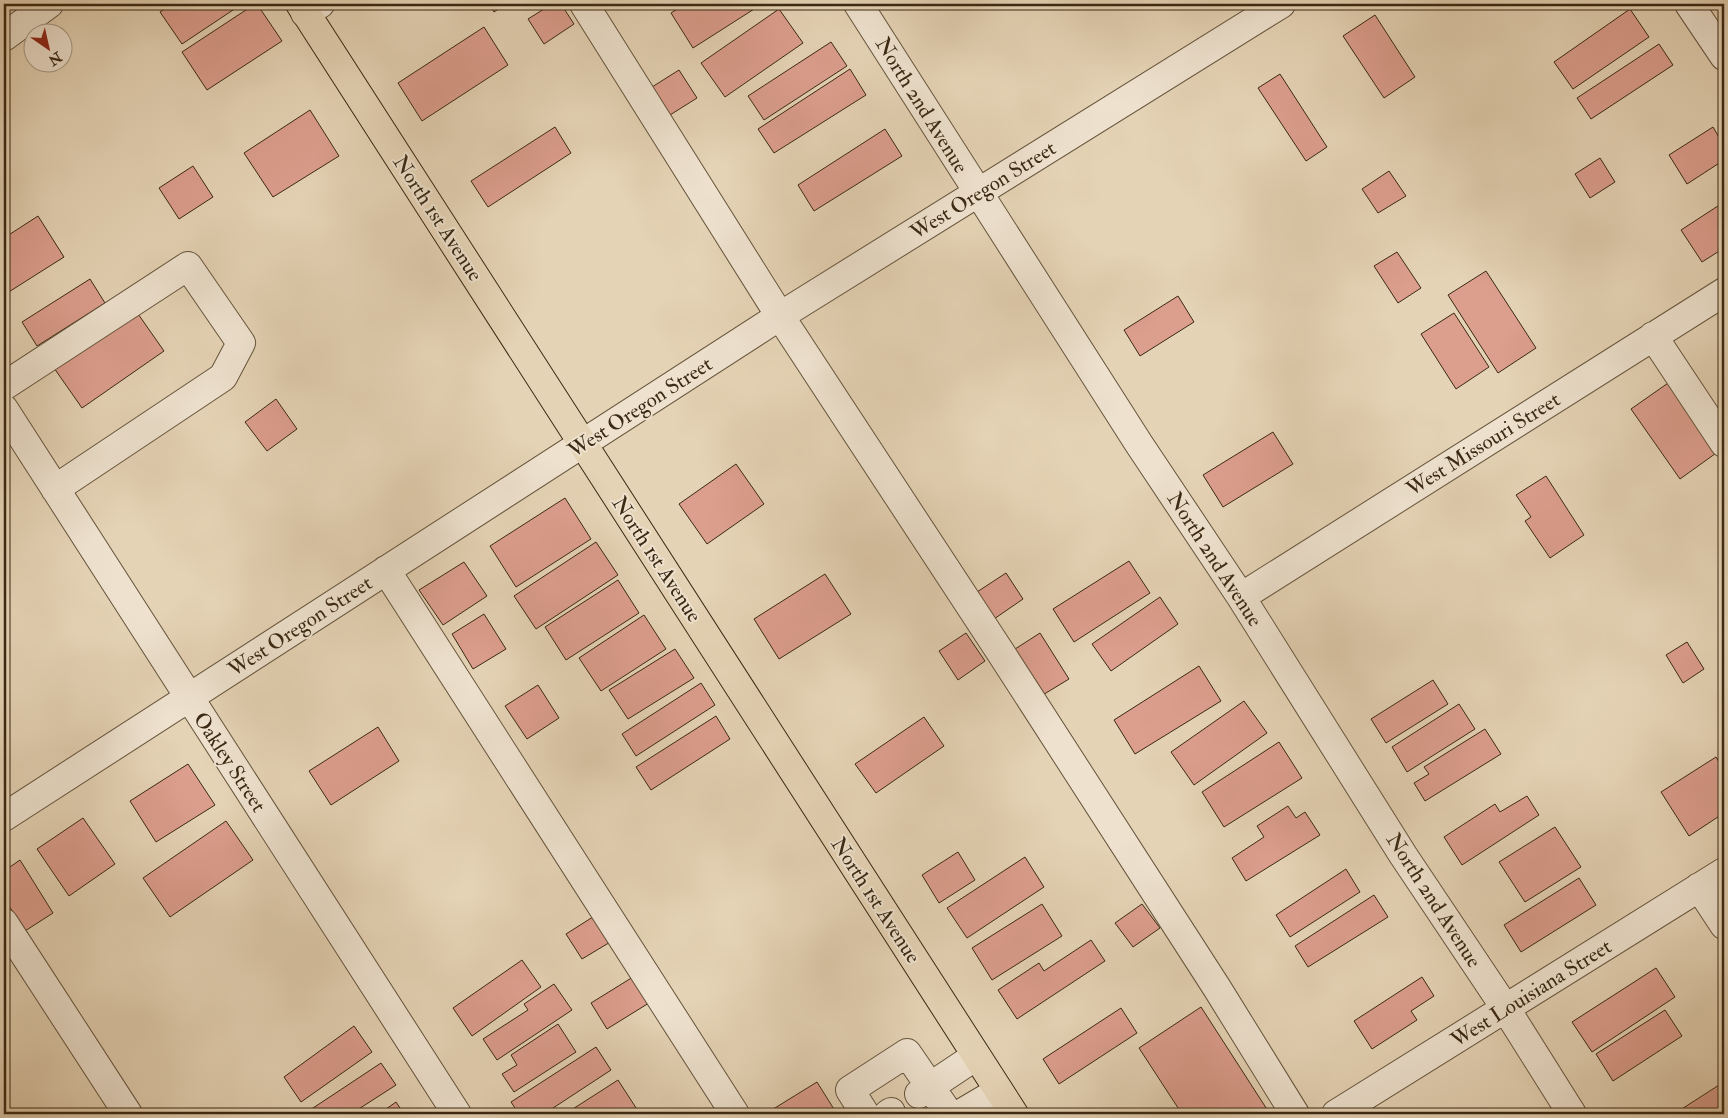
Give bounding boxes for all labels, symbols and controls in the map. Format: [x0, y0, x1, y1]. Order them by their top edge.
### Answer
north arrow [22, 22, 72, 72]
street label: North 2nd Avenue [869, 32, 974, 179]
text: N [45, 47, 66, 69]
street label: West Oregon Street [905, 135, 1061, 247]
street label: North 1st Avenue [387, 150, 489, 287]
street label: West Oregon Street [562, 351, 718, 465]
street label: West Missouri Street [1400, 386, 1565, 503]
street label: North 2nd Avenue [1161, 487, 1268, 632]
street label: North 1st Avenue [606, 491, 708, 628]
street label: West Oregon Street [222, 570, 378, 684]
street label: Oakley Street [187, 707, 272, 818]
street label: North 2nd Avenue [1380, 828, 1487, 973]
street label: North 1st Avenue [825, 832, 927, 969]
street label: West Louisiana Street [1445, 933, 1617, 1054]

